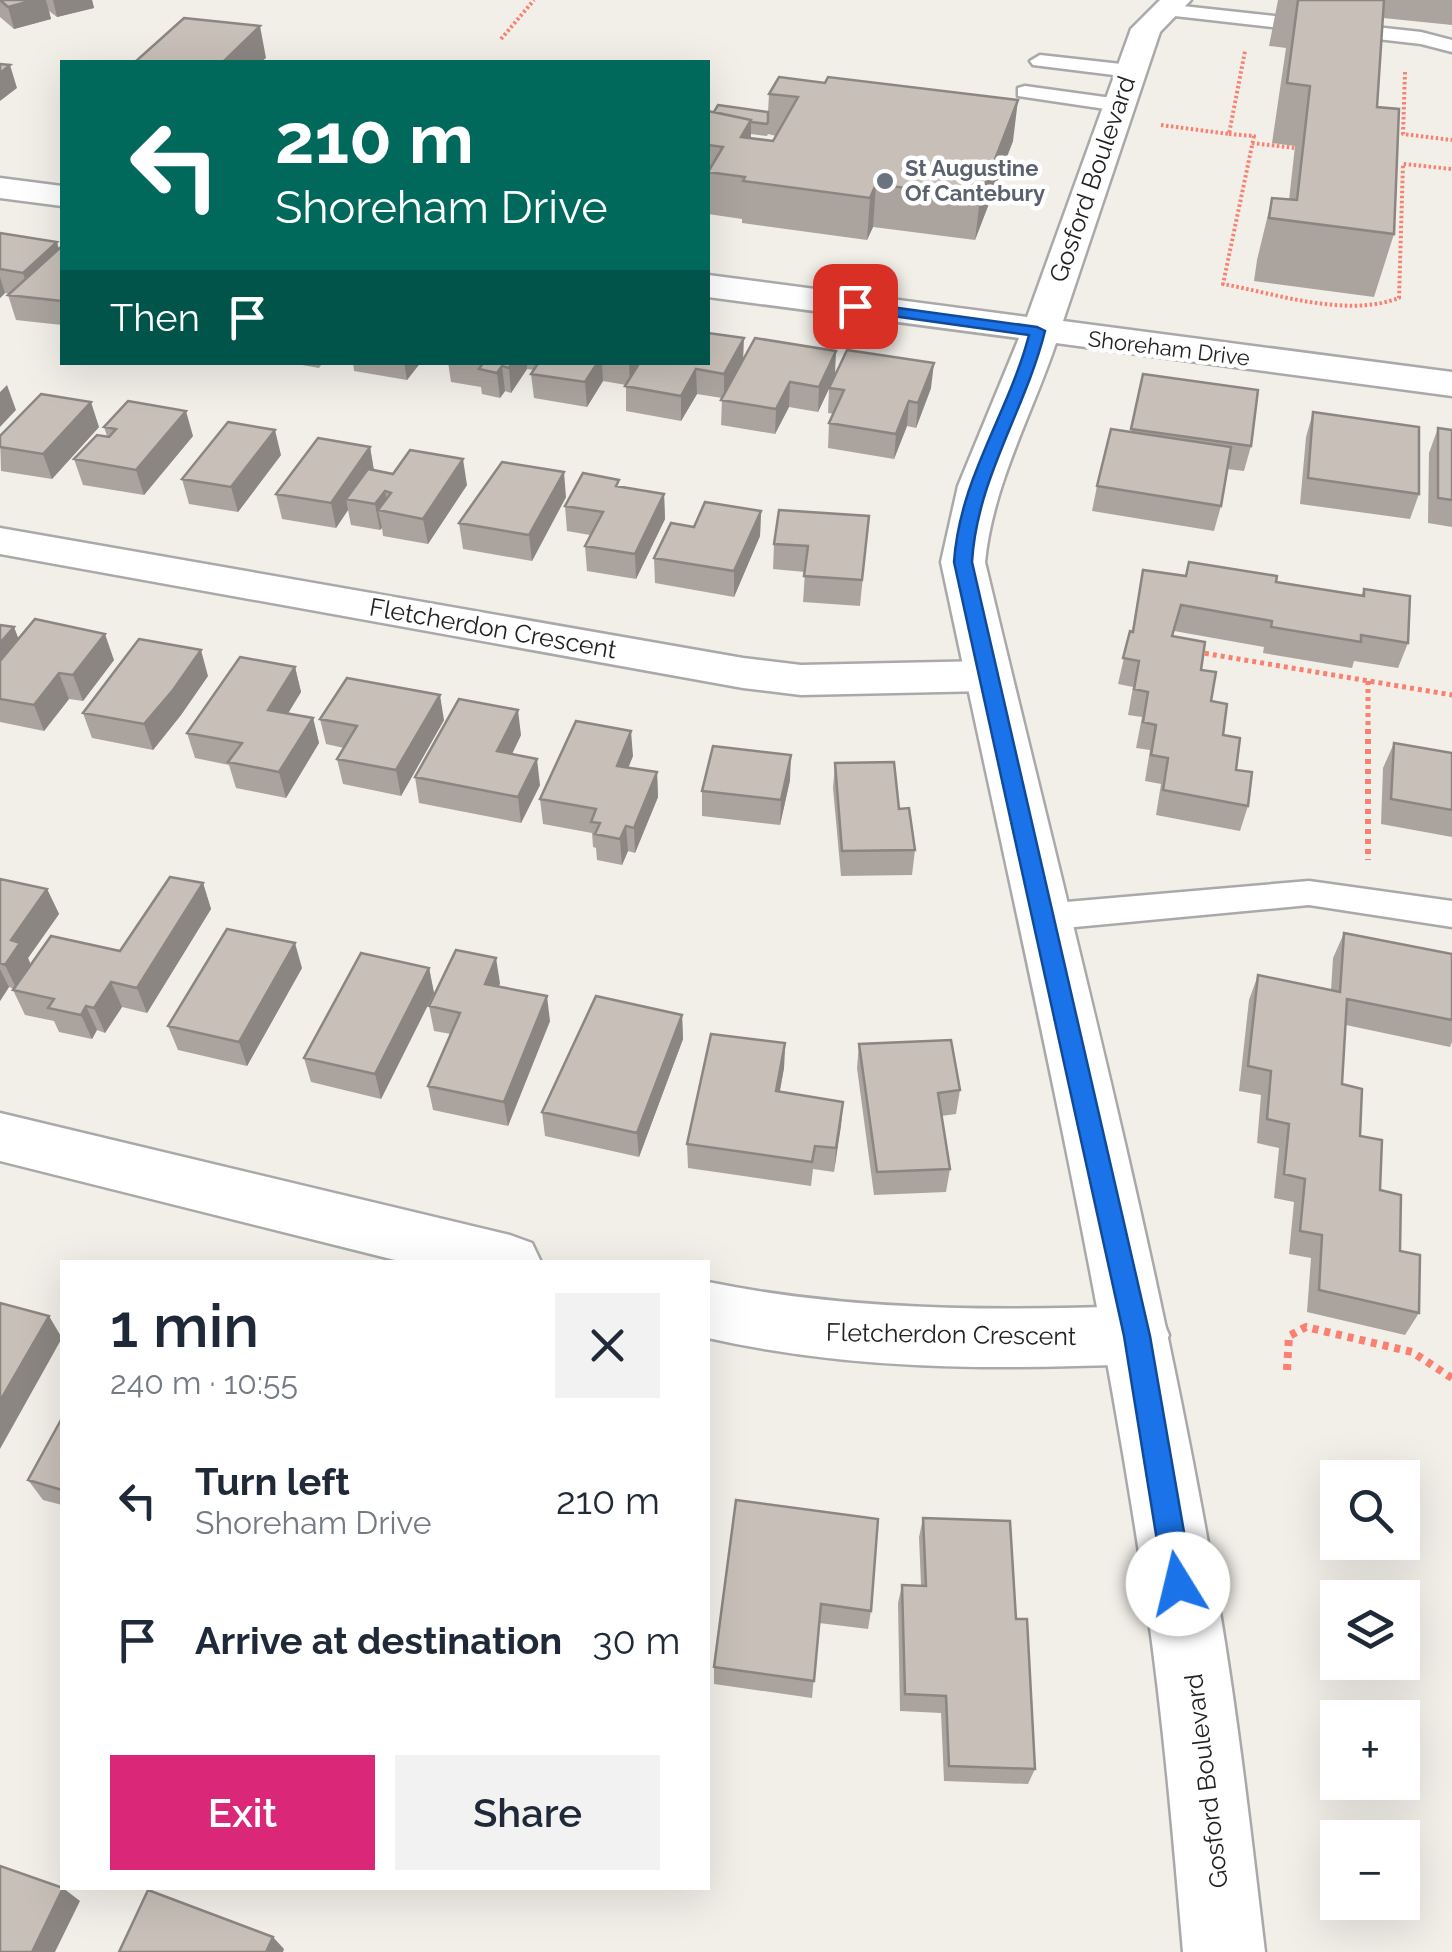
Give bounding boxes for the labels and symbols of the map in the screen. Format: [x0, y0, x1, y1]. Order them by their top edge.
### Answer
street label: Gosford Boulevard [1043, 72, 1141, 286]
place label: St Augustine Of Cantebury [905, 155, 1045, 206]
marker: St Augustine Of Cantebury [874, 170, 896, 192]
pin [813, 264, 898, 349]
street label: Shoreham Drive [1087, 325, 1251, 371]
street label: Fletcherdon Crescent [367, 591, 620, 665]
street label: Fletcherdon Crescent [826, 1317, 1077, 1351]
position arrow [1126, 1532, 1230, 1636]
street label: Gosford Boulevard [1178, 1672, 1234, 1890]

